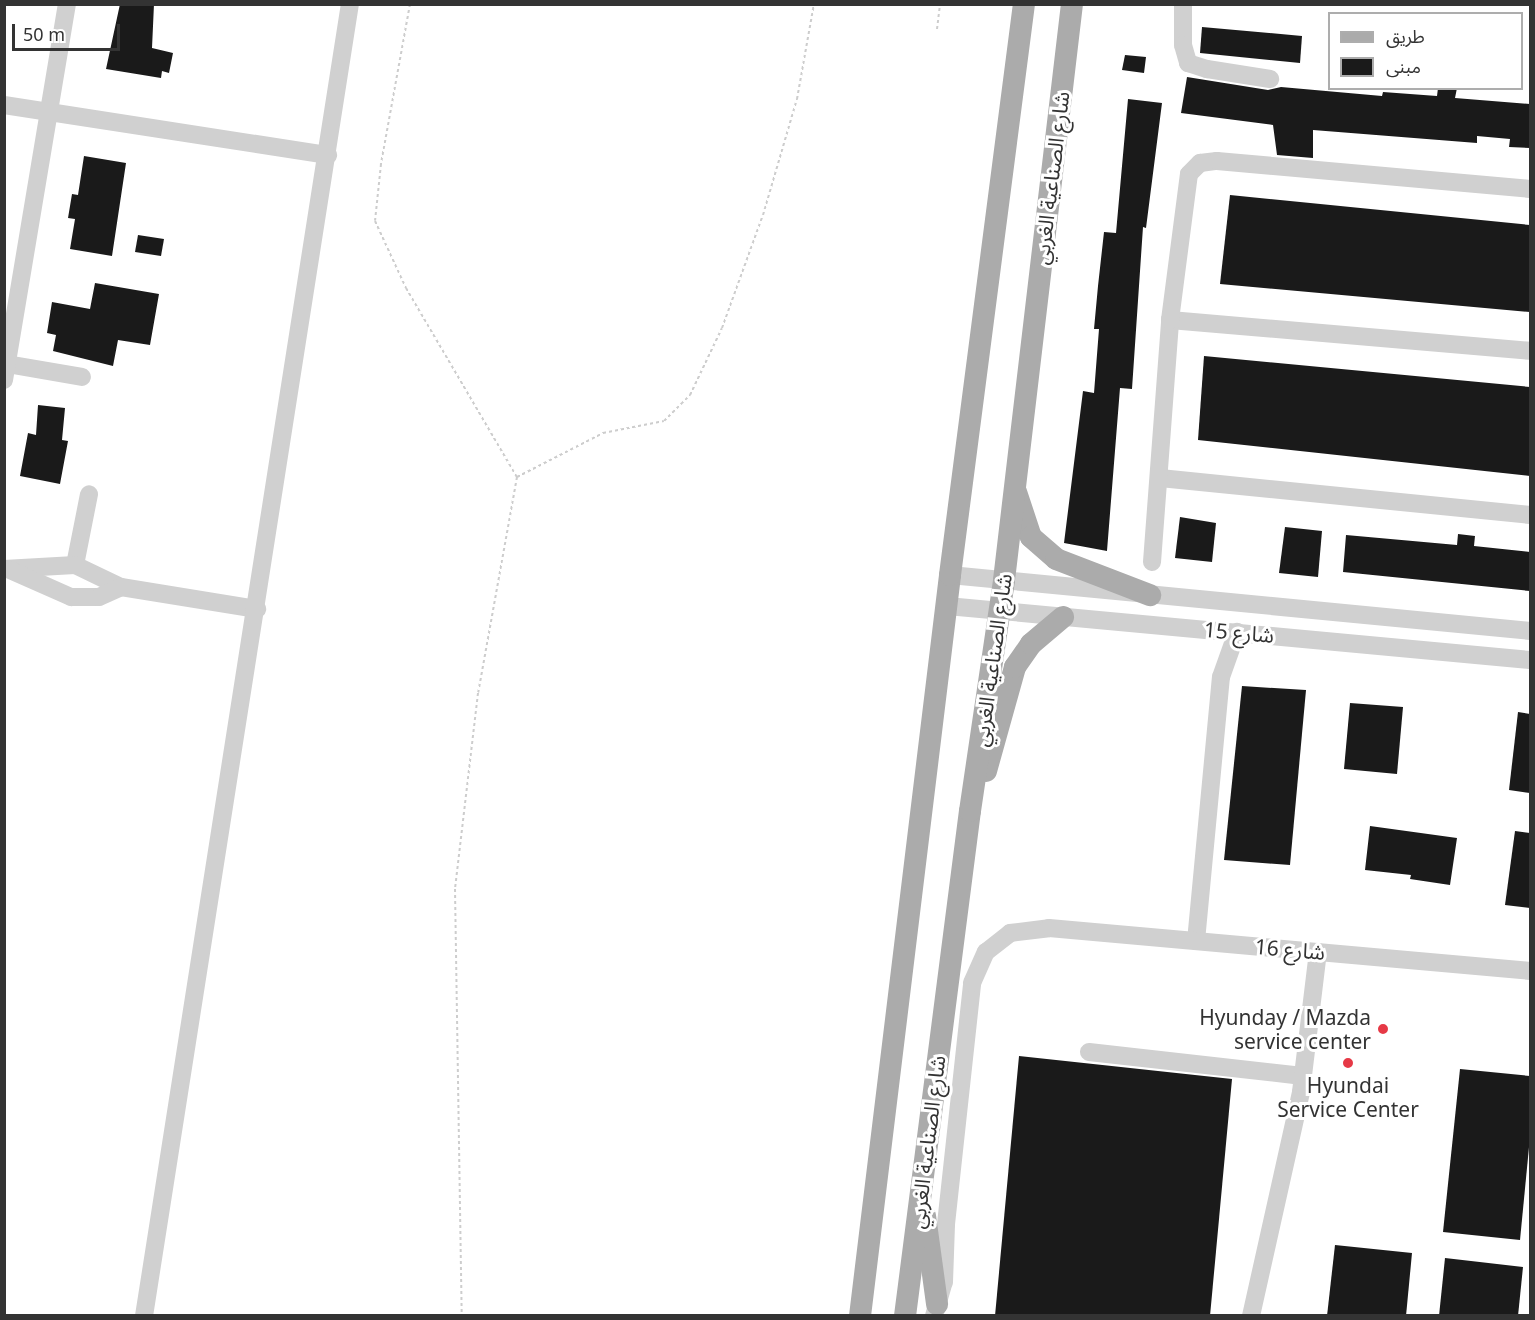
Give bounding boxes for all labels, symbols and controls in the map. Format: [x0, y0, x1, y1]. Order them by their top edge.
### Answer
scale bar [15, 12, 123, 50]
legend [1328, 12, 1523, 90]
text: 50 m [23, 22, 65, 46]
text: طريق [1386, 24, 1425, 48]
text: مبنى [1386, 54, 1421, 78]
street label: شارع الصناعية الغربي [1028, 90, 1074, 266]
street label: شارع الصناعية الغربي [967, 572, 1017, 748]
street label: شارع 15 [1203, 616, 1275, 648]
street label: شارع 16 [1254, 933, 1326, 965]
place label: Hyunday / Mazda service center [1199, 1004, 1371, 1054]
marker: Hyunday / Mazda service center [1376, 1022, 1390, 1036]
street label: شارع الصناعية الغربي [904, 1054, 950, 1230]
marker: Hyundai Service Center [1341, 1056, 1355, 1070]
place label: Hyundai Service Center [1277, 1072, 1419, 1122]

